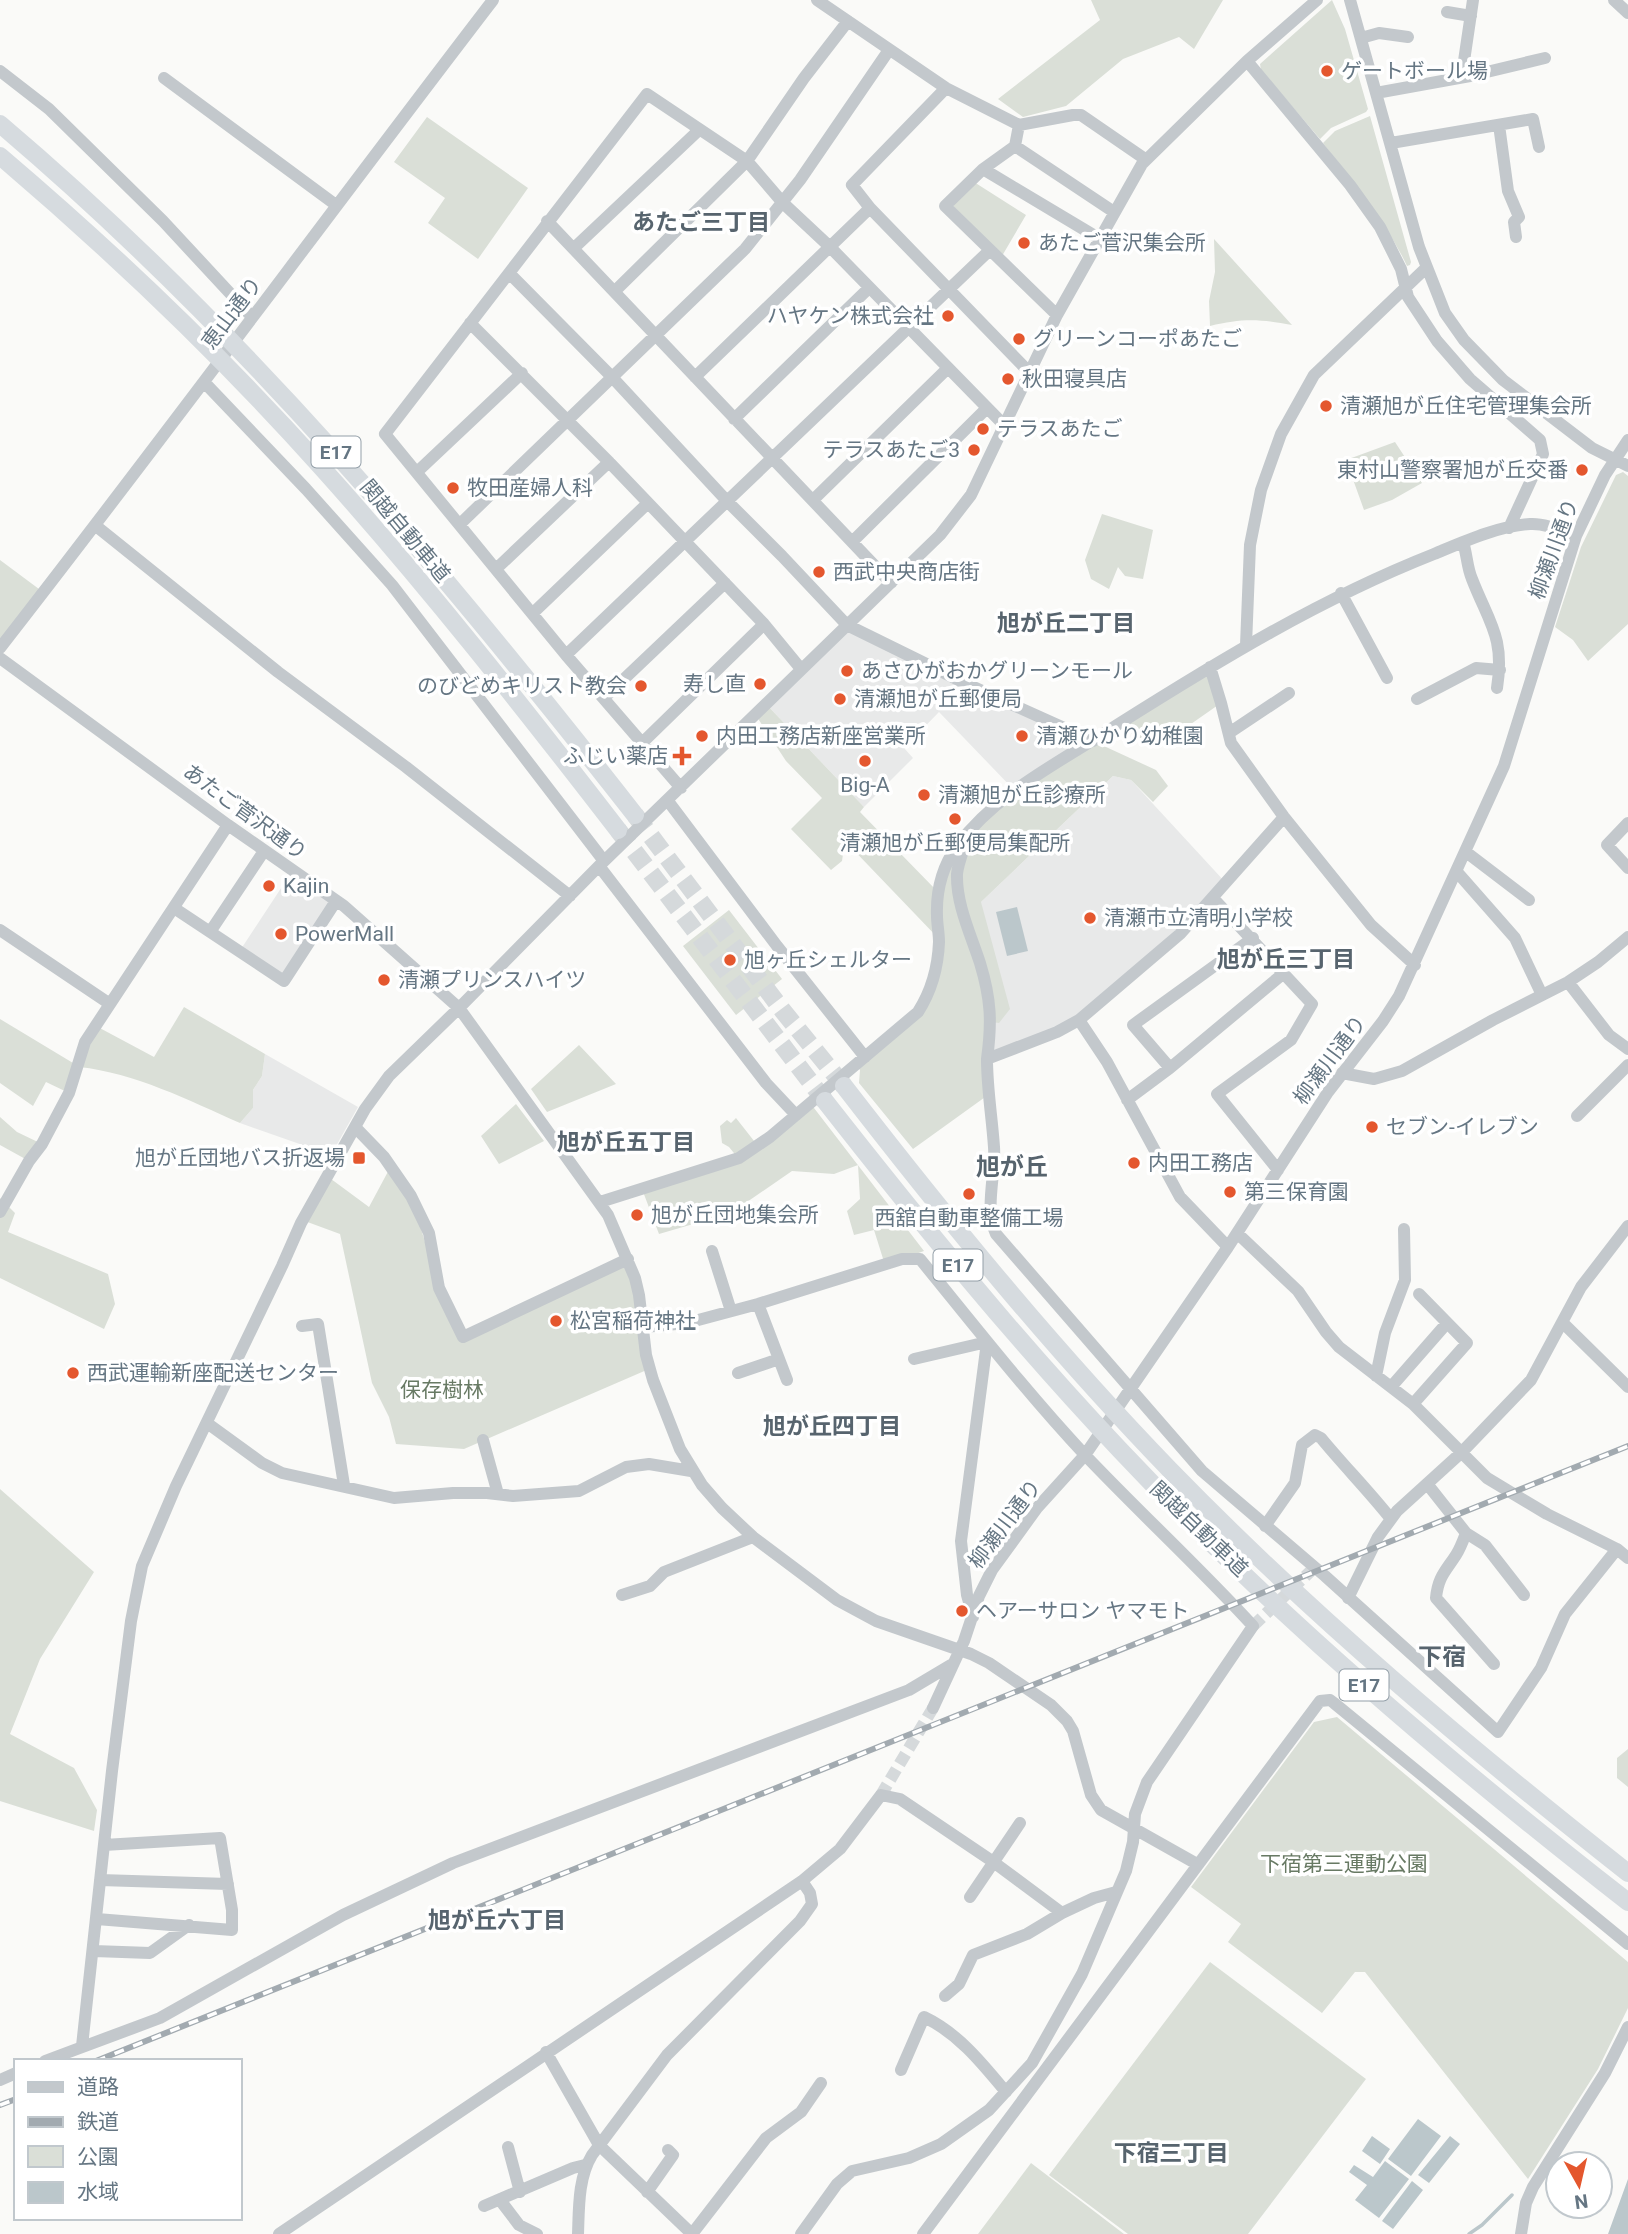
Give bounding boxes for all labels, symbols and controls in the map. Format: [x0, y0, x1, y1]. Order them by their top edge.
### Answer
place label: ゲートボール場 [1341, 59, 1488, 83]
marker: ゲートボール場 [1319, 63, 1335, 79]
district label: あたご三丁目 [632, 209, 770, 236]
place label: あたご菅沢集会所 [1038, 231, 1206, 255]
marker: あたご菅沢集会所 [1016, 235, 1032, 251]
street label: 恵山通り [197, 272, 267, 354]
place label: ハヤケン株式会社 [767, 304, 934, 328]
marker: ハヤケン株式会社 [940, 308, 956, 324]
place label: グリーンコーポあたご [1033, 327, 1242, 351]
marker: グリーンコーポあたご [1011, 331, 1027, 347]
place label: 秋田寝具店 [1022, 367, 1127, 391]
marker: 秋田寝具店 [1000, 371, 1016, 387]
place label: 清瀬旭が丘住宅管理集会所 [1340, 394, 1592, 418]
marker: 清瀬旭が丘住宅管理集会所 [1318, 398, 1334, 414]
place label: テラスあたご [997, 417, 1123, 441]
marker: テラスあたご [975, 421, 991, 437]
road number: E17 [312, 436, 360, 467]
place label: テラスあたご3 [823, 438, 960, 462]
marker: テラスあたご3 [966, 442, 982, 458]
place label: 東村山警察署旭が丘交番 [1337, 458, 1568, 482]
marker: 東村山警察署旭が丘交番 [1574, 462, 1590, 478]
street label: 関越自動車道 [355, 475, 455, 587]
place label: 牧田産婦人科 [467, 476, 593, 500]
marker: 牧田産婦人科 [445, 480, 461, 496]
street label: 柳瀬川通り [1525, 496, 1583, 602]
place label: 西武中央商店街 [833, 560, 980, 584]
marker: 西武中央商店街 [811, 564, 827, 580]
district label: 旭が丘二丁目 [997, 610, 1135, 637]
place label: あさひがおかグリーンモール [861, 659, 1133, 683]
marker: あさひがおかグリーンモール [839, 663, 855, 679]
place label: 寿し直 [683, 672, 746, 696]
place label: のびどめキリスト教会 [417, 674, 627, 698]
marker: 寿し直 [752, 676, 768, 692]
marker: のびどめキリスト教会 [633, 678, 649, 694]
place label: 清瀬旭が丘郵便局 [854, 687, 1022, 711]
marker: 清瀬旭が丘郵便局 [832, 691, 848, 707]
place label: 内田工務店新座営業所 [716, 724, 926, 748]
place label: 清瀬ひかり幼稚園 [1036, 724, 1204, 748]
marker: 内田工務店新座営業所 [694, 728, 710, 744]
marker: 清瀬ひかり幼稚園 [1014, 728, 1030, 744]
place label: ふじい薬店 [563, 744, 668, 768]
marker: ふじい薬店 [674, 748, 690, 764]
marker: Big-A [857, 753, 873, 769]
street label: あたご菅沢通り [178, 759, 312, 865]
place label: Big-A [840, 773, 890, 797]
place label: 清瀬旭が丘診療所 [938, 783, 1106, 807]
marker: 清瀬旭が丘診療所 [916, 787, 932, 803]
marker: 清瀬旭が丘郵便局集配所 [947, 811, 963, 827]
place label: 清瀬旭が丘郵便局集配所 [840, 831, 1071, 855]
place label: Kajin [283, 874, 329, 898]
marker: Kajin [261, 878, 277, 894]
place label: 清瀬市立清明小学校 [1104, 906, 1293, 930]
marker: 清瀬市立清明小学校 [1082, 910, 1098, 926]
place label: PowerMall [295, 922, 394, 946]
marker: PowerMall [273, 926, 289, 942]
district label: 旭が丘三丁目 [1217, 946, 1355, 973]
place label: 旭ヶ丘シェルター [744, 948, 912, 972]
marker: 旭ヶ丘シェルター [722, 952, 738, 968]
place label: 清瀬プリンスハイツ [398, 968, 586, 992]
marker: 清瀬プリンスハイツ [376, 972, 392, 988]
street label: 柳瀬川通り [1289, 1011, 1371, 1109]
place label: セブン-イレブン [1386, 1115, 1539, 1139]
marker: セブン-イレブン [1364, 1119, 1380, 1135]
district label: 旭が丘五丁目 [557, 1129, 695, 1156]
place label: 旭が丘団地バス折返場 [135, 1146, 345, 1170]
marker: 旭が丘団地バス折返場 [351, 1150, 367, 1166]
place label: 内田工務店 [1148, 1151, 1253, 1175]
district label: 旭が丘 [976, 1153, 1048, 1181]
marker: 内田工務店 [1126, 1155, 1142, 1171]
place label: 第三保育園 [1244, 1180, 1349, 1204]
marker: 第三保育園 [1222, 1184, 1238, 1200]
marker: 西舘自動車整備工場 [961, 1186, 977, 1202]
place label: 旭が丘団地集会所 [651, 1203, 819, 1227]
place label: 西舘自動車整備工場 [875, 1206, 1064, 1230]
marker: 旭が丘団地集会所 [629, 1207, 645, 1223]
road number: E17 [934, 1250, 982, 1280]
place label: 松宮稲荷神社 [570, 1309, 696, 1333]
marker: 松宮稲荷神社 [548, 1313, 564, 1329]
place label: 西武運輸新座配送センター [87, 1361, 339, 1385]
marker: 西武運輸新座配送センター [65, 1365, 81, 1381]
park label: 保存樹林 [400, 1378, 484, 1402]
district label: 旭が丘四丁目 [763, 1413, 901, 1440]
street label: 柳瀬川通り [964, 1475, 1046, 1573]
street label: 関越自動車道 [1145, 1477, 1253, 1581]
place label: ヘアーサロン ヤマモト [976, 1599, 1190, 1623]
marker: ヘアーサロン ヤマモト [954, 1603, 970, 1619]
district label: 下宿 [1418, 1643, 1466, 1671]
road number: E17 [1340, 1670, 1388, 1700]
park label: 下宿第三運動公園 [1260, 1852, 1428, 1876]
district label: 旭が丘六丁目 [428, 1907, 566, 1934]
legend [14, 2059, 242, 2220]
text: 道路 [77, 2075, 119, 2099]
text: 鉄道 [77, 2110, 119, 2134]
district label: 下宿三丁目 [1114, 2140, 1229, 2167]
text: 公園 [77, 2145, 119, 2169]
north arrow [1544, 2150, 1614, 2220]
text: 水域 [77, 2180, 119, 2204]
text: N [1573, 2189, 1590, 2214]

